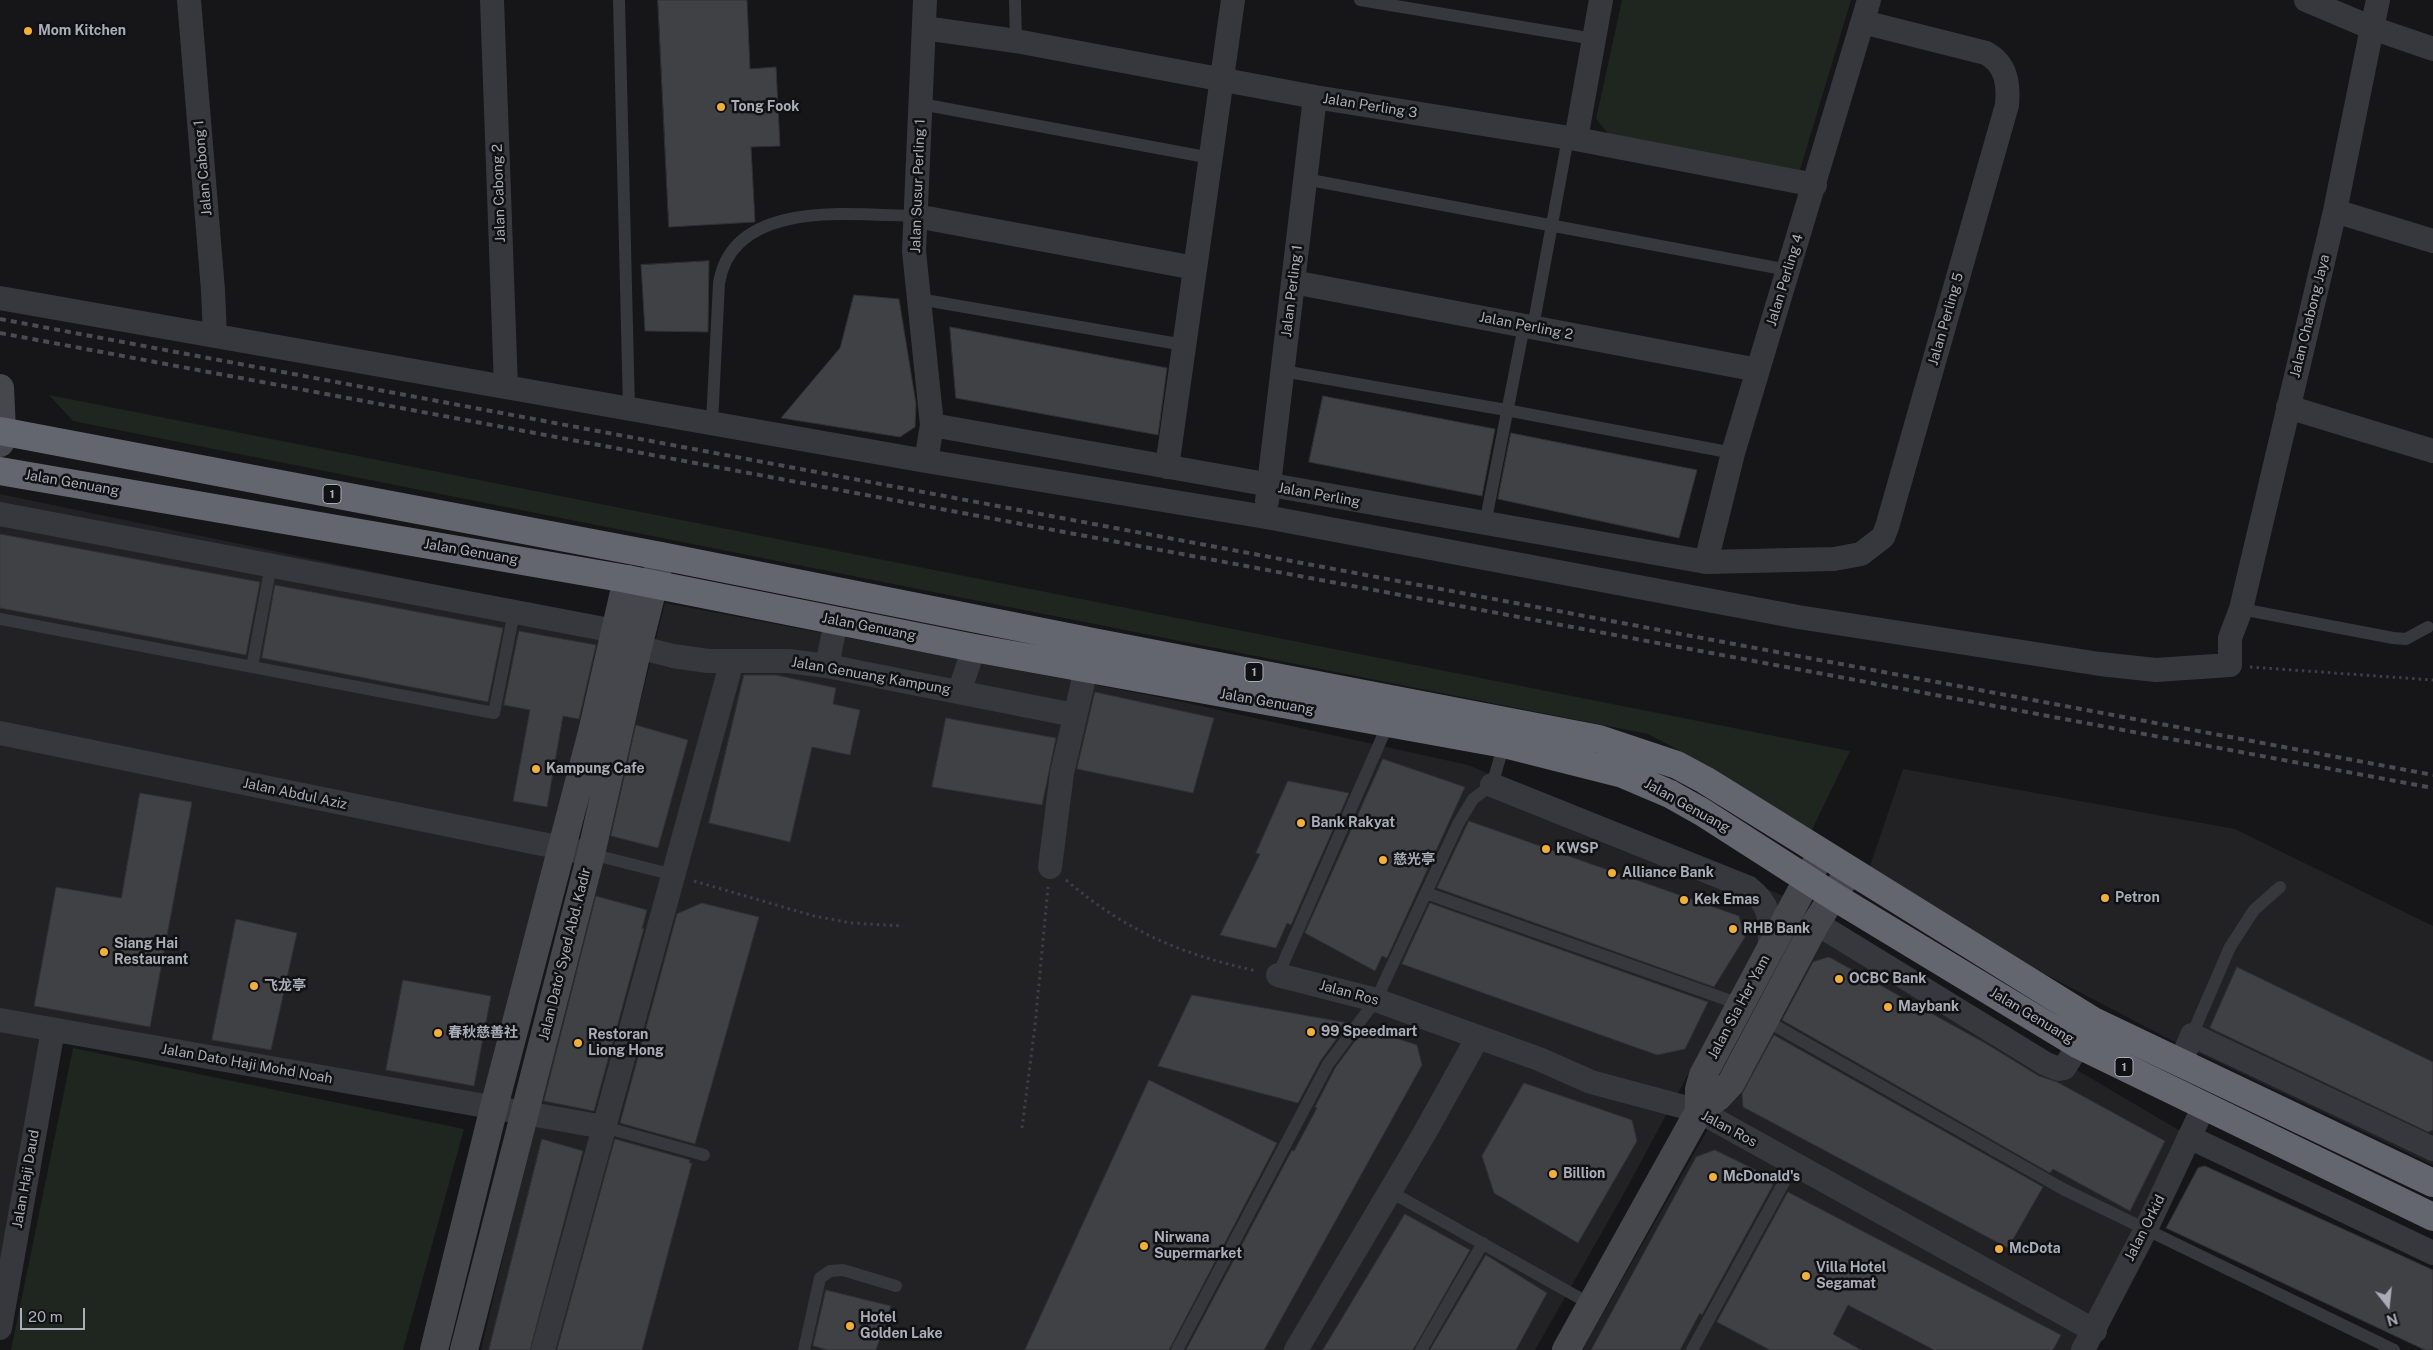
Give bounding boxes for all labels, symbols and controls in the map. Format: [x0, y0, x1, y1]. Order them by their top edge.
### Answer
place label: Mom Kitchen [38, 23, 126, 39]
marker: Mom Kitchen [22, 25, 34, 37]
street label: Jalan Perling 3 [1322, 90, 1418, 122]
place label: Tong Fook [731, 99, 799, 115]
marker: Tong Fook [715, 101, 727, 113]
street label: Jalan Cabong 1 [190, 119, 216, 217]
street label: Jalan Susur Perling 1 [907, 119, 929, 253]
street label: Jalan Cabong 2 [489, 143, 509, 243]
street label: Jalan Perling 4 [1763, 232, 1807, 328]
street label: Jalan Perling 1 [1278, 244, 1306, 338]
street label: Jalan Chabong Jaya [2287, 253, 2333, 379]
street label: Jalan Perling 5 [1925, 271, 1967, 367]
street label: Jalan Perling 2 [1478, 309, 1574, 343]
street label: Jalan Genuang [24, 466, 120, 500]
street label: Jalan Perling [1277, 479, 1361, 511]
road number: 1 [323, 484, 341, 504]
street label: Jalan Genuang [423, 535, 519, 569]
street label: Jalan Genuang [821, 610, 917, 644]
street label: Jalan Genuang Kampung [790, 654, 952, 698]
road number: 1 [1245, 662, 1263, 682]
street label: Jalan Genuang [1219, 685, 1315, 719]
place label: Kampung Cafe [546, 761, 645, 777]
marker: Kampung Cafe [530, 763, 542, 775]
street label: Jalan Abdul Aziz [241, 775, 349, 813]
street label: Jalan Genuang [1641, 776, 1733, 836]
place label: Bank Rakyat [1311, 815, 1395, 831]
marker: Bank Rakyat [1295, 817, 1307, 829]
place label: KWSP [1556, 841, 1598, 857]
marker: KWSP [1540, 843, 1552, 855]
place label: 慈光亭 [1393, 852, 1435, 868]
marker: 慈光亭 [1377, 854, 1389, 866]
place label: Alliance Bank [1622, 865, 1714, 881]
street label: Jalan Dato' Syed Abd. Kadir [535, 866, 595, 1042]
marker: Alliance Bank [1606, 867, 1618, 879]
place label: Petron [2115, 890, 2160, 906]
place label: Kek Emas [1694, 892, 1759, 908]
marker: Petron [2099, 892, 2111, 904]
marker: Kek Emas [1678, 894, 1690, 906]
place label: RHB Bank [1743, 921, 1810, 937]
marker: RHB Bank [1727, 923, 1739, 935]
place label: Siang Hai Restaurant [114, 936, 188, 969]
marker: Siang Hai Restaurant [98, 946, 110, 958]
street label: Jalan Sia Her Yam [1704, 952, 1774, 1062]
place label: OCBC Bank [1849, 971, 1926, 987]
marker: OCBC Bank [1833, 973, 1845, 985]
street label: Jalan Ros [1317, 977, 1381, 1009]
place label: 飞龙亭 [264, 978, 306, 994]
marker: 飞龙亭 [248, 980, 260, 992]
street label: Jalan Genuang [1987, 984, 2077, 1048]
place label: Maybank [1898, 999, 1959, 1015]
marker: Maybank [1882, 1001, 1894, 1013]
place label: 99 Speedmart [1321, 1024, 1417, 1040]
place label: 春秋慈善社 [448, 1025, 518, 1041]
marker: 99 Speedmart [1305, 1026, 1317, 1038]
marker: 春秋慈善社 [432, 1027, 444, 1039]
place label: Restoran Liong Hong [588, 1027, 664, 1060]
marker: Restoran Liong Hong [572, 1037, 584, 1049]
street label: Jalan Dato Haji Mohd Noah [160, 1041, 334, 1087]
road number: 1 [2115, 1058, 2133, 1076]
street label: Jalan Ros [1698, 1107, 1760, 1151]
street label: Jalan Haji Daud [9, 1129, 43, 1229]
place label: Billion [1563, 1166, 1605, 1182]
marker: Billion [1547, 1168, 1559, 1180]
place label: McDonald's [1723, 1169, 1800, 1185]
marker: McDonald's [1707, 1171, 1719, 1183]
street label: Jalan Orkid [2121, 1192, 2169, 1264]
place label: Nirwana Supermarket [1154, 1230, 1242, 1262]
marker: Nirwana Supermarket [1138, 1240, 1150, 1252]
place label: McDota [2009, 1241, 2061, 1257]
marker: McDota [1993, 1243, 2005, 1255]
place label: Villa Hotel Segamat [1816, 1260, 1886, 1292]
marker: Villa Hotel Segamat [1800, 1270, 1812, 1282]
north arrow [2363, 1280, 2413, 1330]
scale bar [22, 1298, 88, 1330]
text: 20 m [28, 1308, 63, 1325]
place label: Hotel Golden Lake [860, 1310, 943, 1342]
text: N [2385, 1310, 2400, 1329]
marker: Hotel Golden Lake [844, 1320, 856, 1332]

